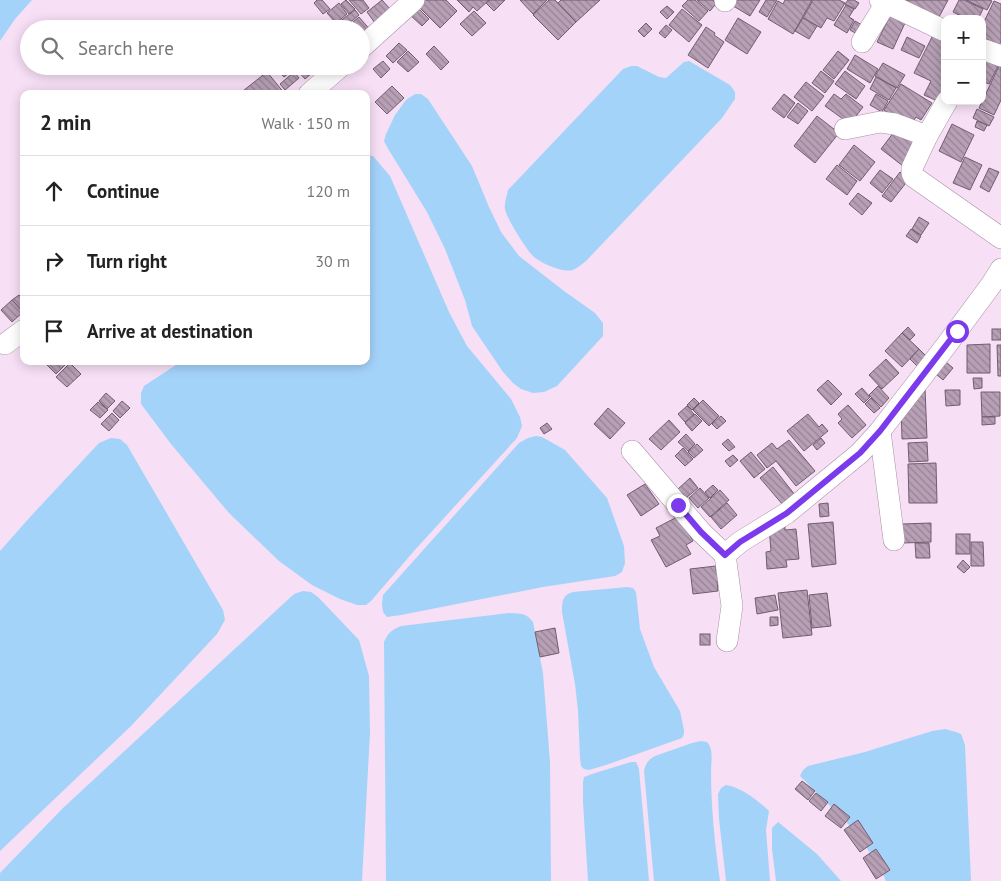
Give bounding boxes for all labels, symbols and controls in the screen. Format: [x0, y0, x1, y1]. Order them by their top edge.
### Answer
map controls [941, 15, 986, 105]
button: + [941, 15, 986, 60]
search box [20, 20, 370, 75]
icon: search [38, 34, 66, 62]
text: Search here [78, 36, 174, 60]
button: − [941, 60, 986, 105]
text: 2 min [40, 109, 91, 136]
text: Walk · 150 m [261, 113, 350, 133]
icon: ahead [40, 177, 68, 205]
text: Continue [87, 179, 159, 203]
text: 120 m [307, 181, 350, 201]
icon: right [40, 247, 68, 275]
text: Turn right [87, 249, 167, 273]
text: 30 m [315, 251, 350, 271]
icon: arrive [40, 317, 68, 345]
text: Arrive at destination [87, 319, 253, 343]
route start [946, 320, 969, 343]
route end [667, 494, 690, 517]

